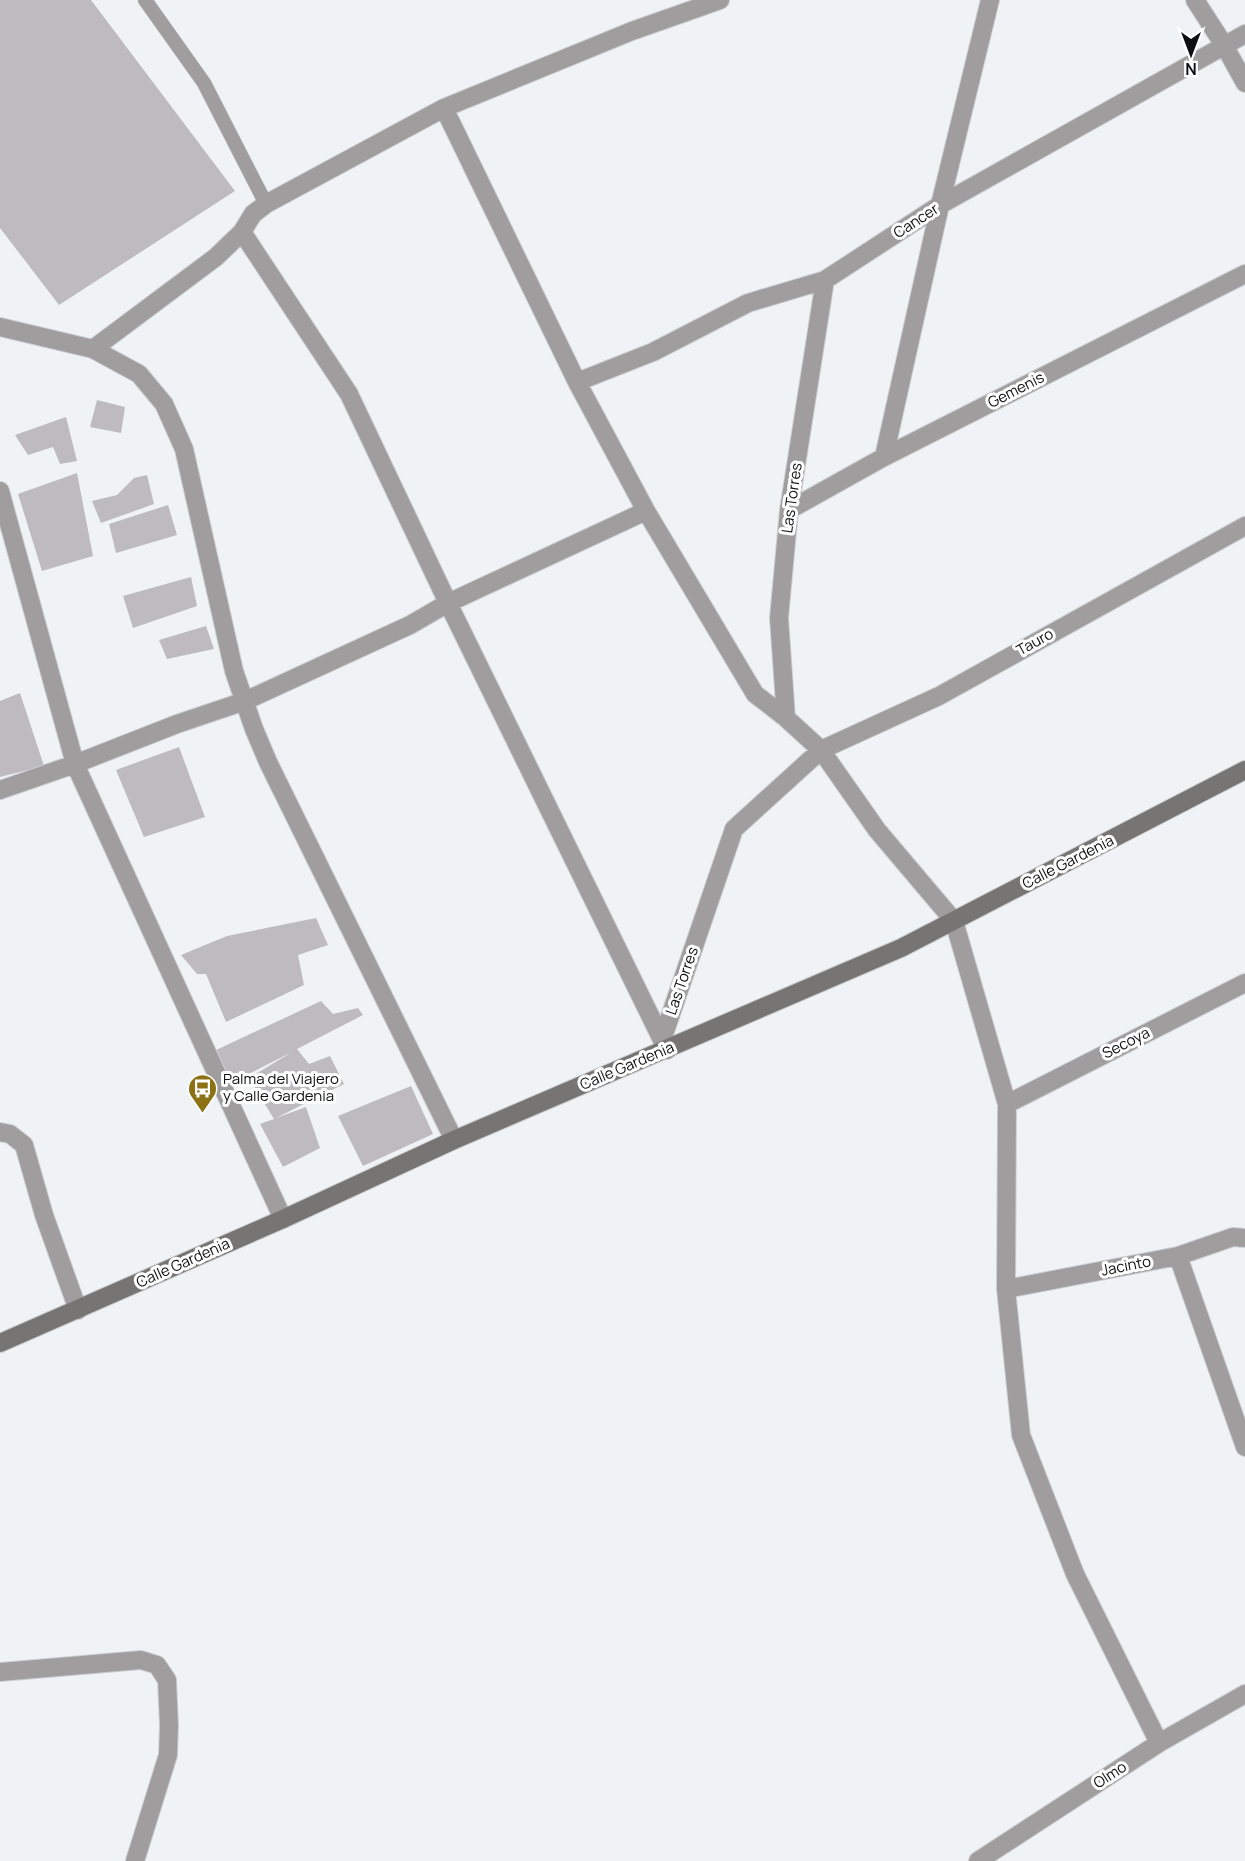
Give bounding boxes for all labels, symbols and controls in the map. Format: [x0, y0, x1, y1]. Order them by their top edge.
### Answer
north arrow [1161, 24, 1221, 84]
text: N [1185, 58, 1197, 80]
street label: Cancer [889, 198, 943, 243]
street label: Gemenis [984, 366, 1048, 413]
street label: Las Torres [776, 461, 807, 534]
street label: Tauro [1012, 623, 1057, 660]
street label: Calle Gardenia [1018, 829, 1117, 894]
street label: Las Torres [660, 944, 703, 1018]
street label: Secoya [1098, 1022, 1153, 1063]
street label: Calle Gardenia [577, 1036, 677, 1095]
place label: Palma del Viajero y Calle Gardenia [223, 1068, 339, 1106]
bus stop icon: Palma del Viajero y Calle Gardenia [186, 1072, 218, 1114]
street label: Calle Gardenia [133, 1233, 233, 1293]
street label: Jacinto [1099, 1250, 1153, 1281]
street label: Olmo [1089, 1756, 1131, 1793]

